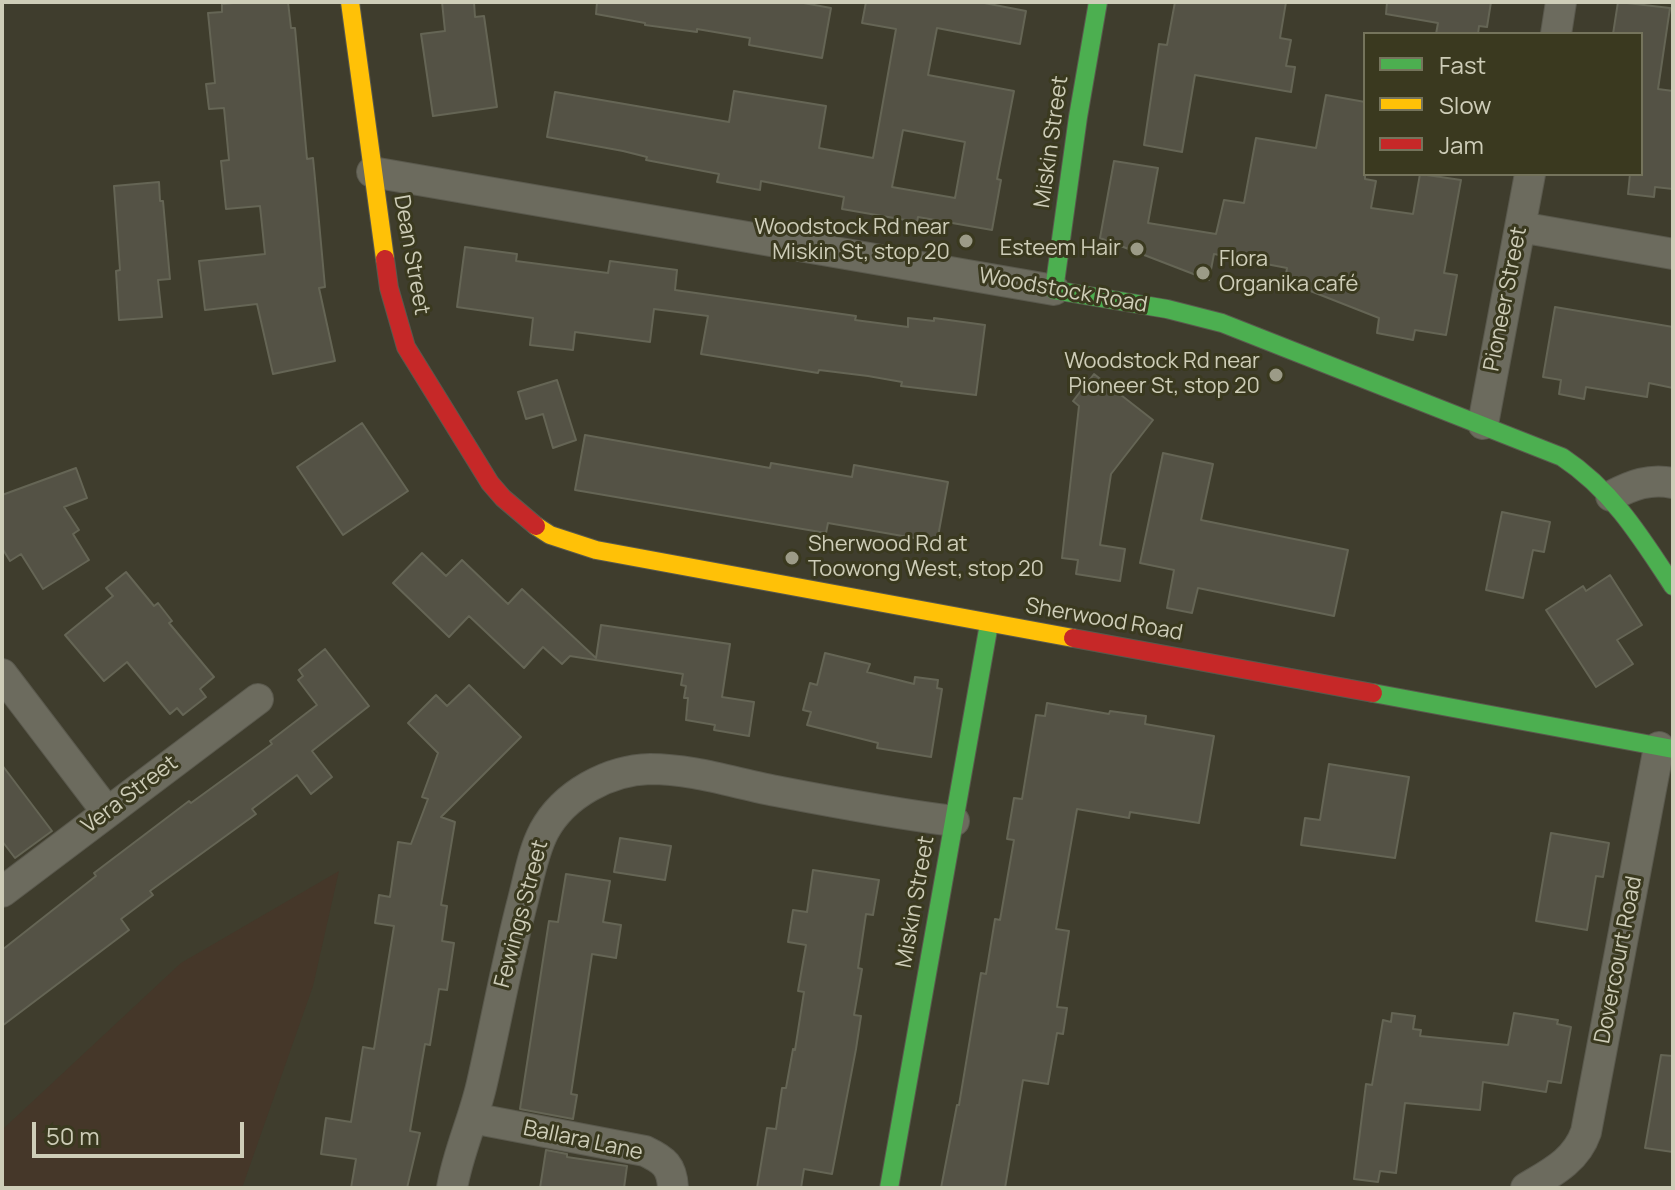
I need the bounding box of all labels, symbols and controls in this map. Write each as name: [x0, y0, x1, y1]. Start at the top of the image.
legend: [1363, 32, 1643, 176]
text: Fast: [1439, 48, 1486, 81]
street label: Miskin Street: [1030, 74, 1074, 210]
text: Slow: [1439, 88, 1492, 121]
text: Jam: [1439, 128, 1484, 161]
street label: Dean Street: [387, 193, 435, 317]
place label: Woodstock Rd near Miskin St, stop 20: [754, 215, 950, 266]
street label: Pioneer Street: [1479, 224, 1533, 374]
marker: Woodstock Rd near Miskin St, stop 20: [957, 232, 975, 250]
place label: Esteem Hair: [1000, 236, 1121, 262]
marker: Esteem Hair: [1128, 240, 1146, 258]
place label: Flora Organika café: [1219, 247, 1358, 298]
street label: Woodstock Road: [977, 263, 1149, 319]
marker: Flora Organika café: [1194, 264, 1212, 282]
place label: Woodstock Rd near Pioneer St, stop 20: [1064, 349, 1260, 400]
marker: Woodstock Rd near Pioneer St, stop 20: [1267, 366, 1285, 384]
place label: Sherwood Rd at Toowong West, stop 20: [808, 532, 1044, 584]
marker: Sherwood Rd at Toowong West, stop 20: [783, 549, 801, 567]
street label: Sherwood Road: [1023, 593, 1185, 647]
street label: Vera Street: [77, 750, 183, 840]
street label: Miskin Street: [891, 834, 941, 970]
street label: Fewings Street: [490, 837, 554, 991]
street label: Dovercourt Road: [1590, 874, 1648, 1046]
scale bar: [36, 1106, 248, 1156]
street label: Ballara Lane: [521, 1115, 645, 1167]
text: 50 m: [46, 1119, 100, 1152]

